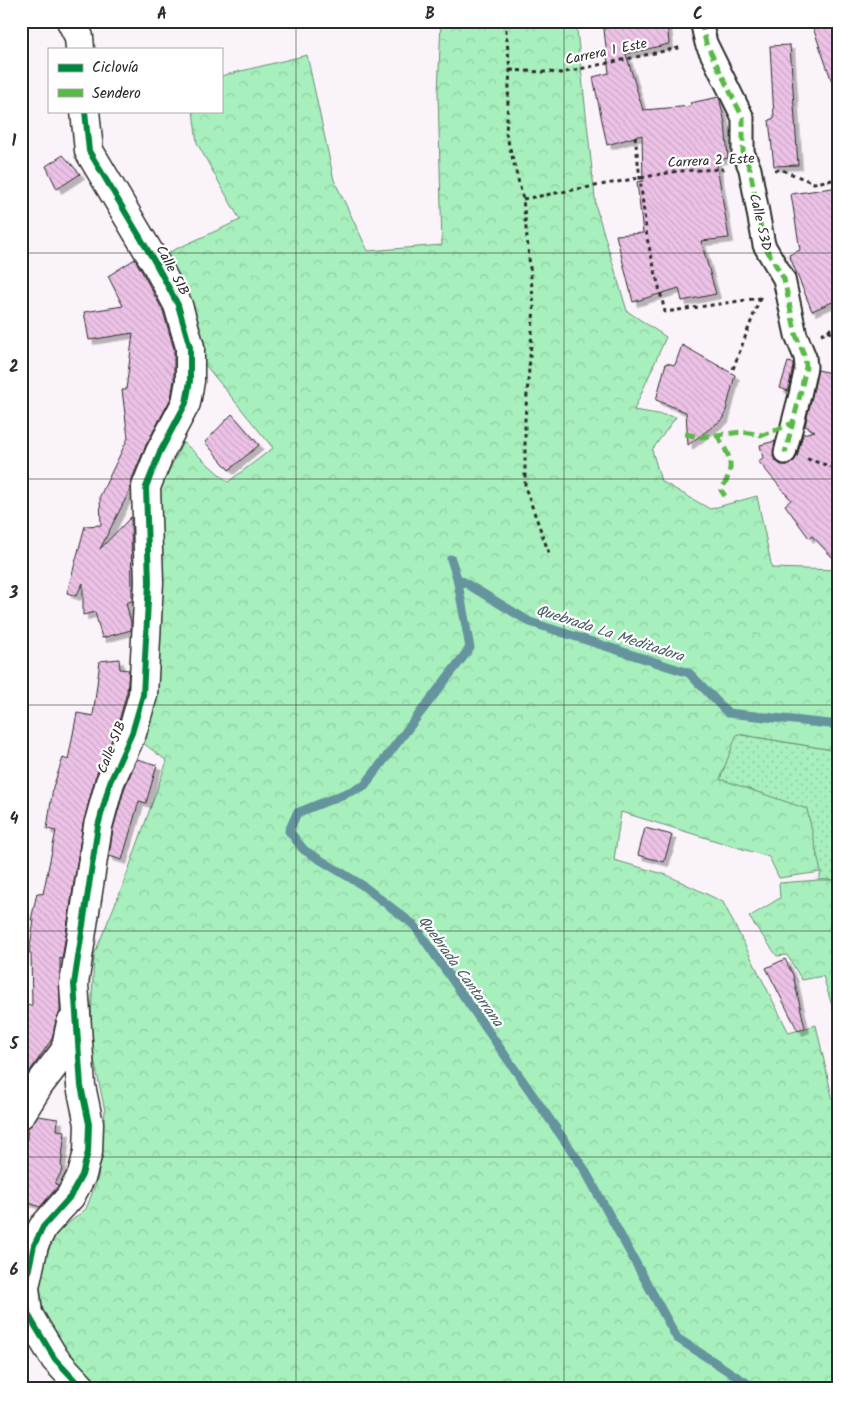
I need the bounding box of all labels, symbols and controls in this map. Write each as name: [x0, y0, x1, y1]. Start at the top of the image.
text: A: [157, 2, 167, 27]
text: B: [425, 2, 435, 27]
text: C: [693, 2, 703, 27]
street label: Carrera 1 Este: [563, 32, 650, 71]
legend: [48, 48, 222, 112]
text: Ciclovía: [92, 56, 139, 80]
text: Sendero: [92, 82, 141, 106]
text: 1: [12, 129, 17, 154]
street label: Carrera 2 Este: [667, 148, 756, 174]
street label: Calle 53D: [743, 191, 777, 253]
street label: Calle 51B: [150, 241, 195, 300]
text: 2: [9, 355, 19, 380]
text: 3: [9, 581, 19, 606]
water label: Quebrada La Meditadora: [533, 599, 688, 669]
street label: Calle 51B: [92, 718, 132, 777]
text: 4: [10, 807, 19, 832]
water label: Quebrada Cantarrana: [411, 911, 510, 1033]
text: 5: [9, 1032, 20, 1057]
text: 6: [10, 1258, 19, 1283]

